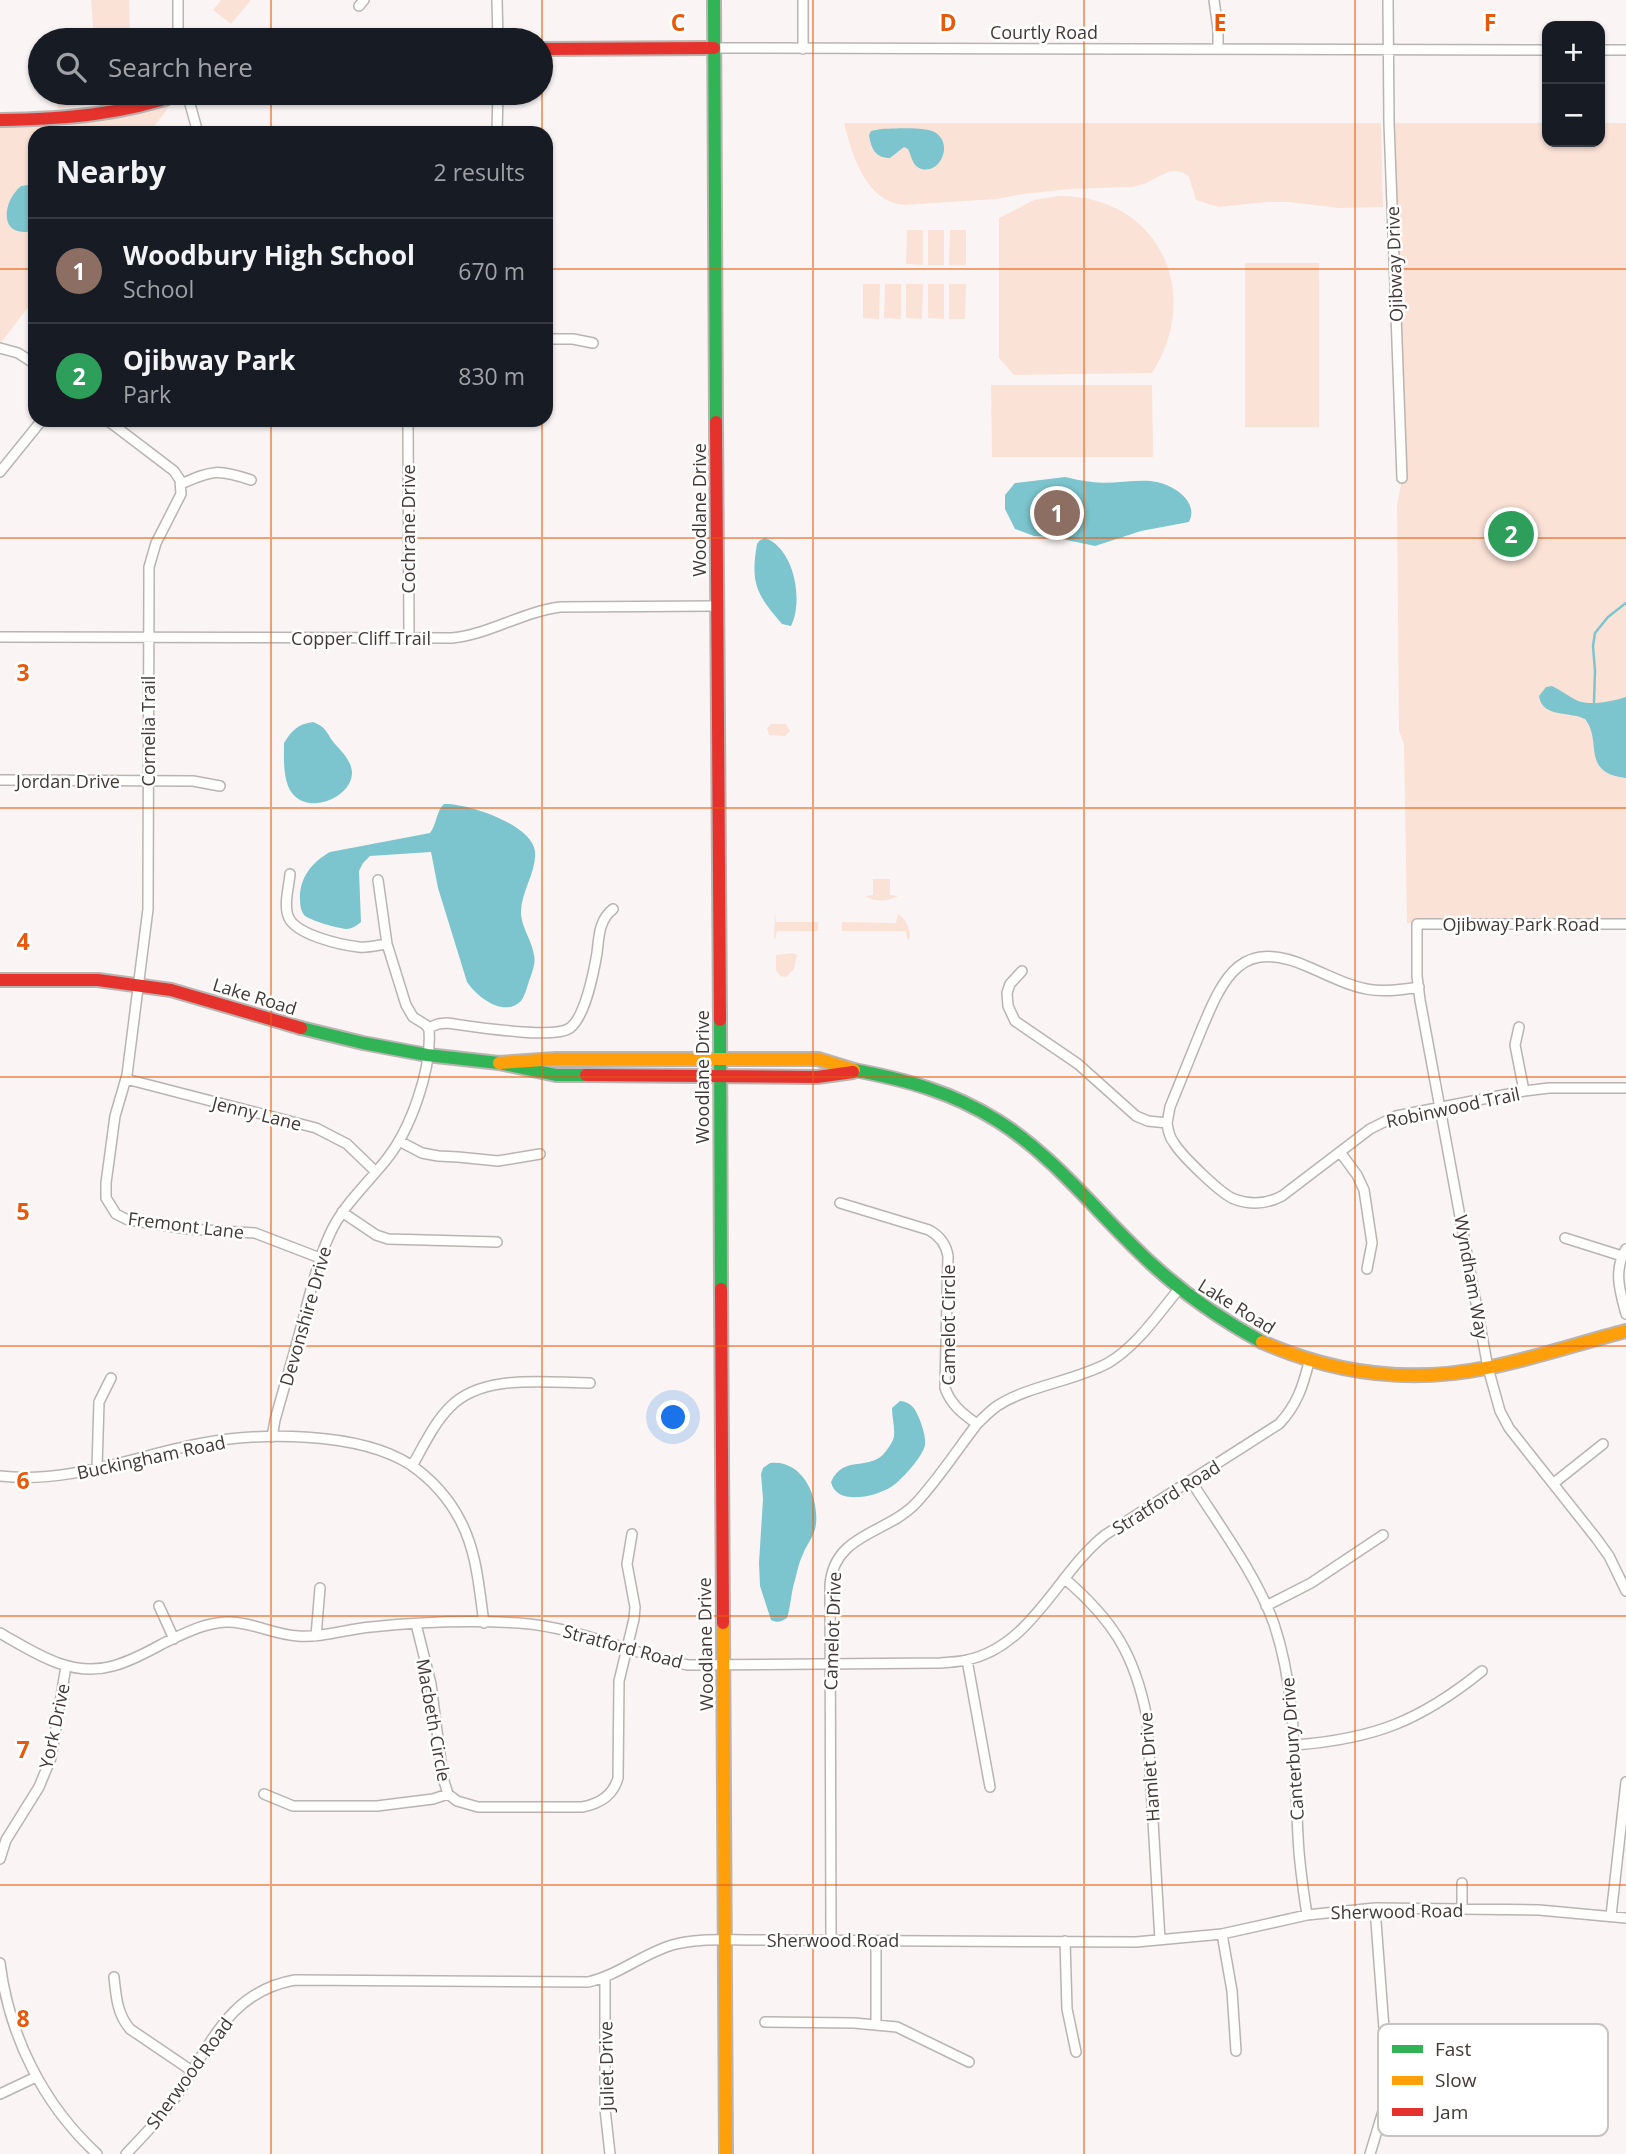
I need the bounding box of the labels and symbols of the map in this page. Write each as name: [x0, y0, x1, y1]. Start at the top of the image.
text: C: [671, 6, 685, 38]
text: D: [939, 6, 957, 38]
text: E: [1214, 6, 1226, 38]
text: F: [1484, 6, 1496, 38]
street label: Courtly Road: [990, 20, 1098, 44]
street label: Ojibway Drive: [1380, 206, 1408, 322]
street label: Woodlane Drive: [687, 443, 711, 577]
street label: Cochrane Drive: [396, 464, 420, 594]
pin: 1: [1034, 487, 1080, 539]
pin: 2: [1488, 508, 1534, 560]
street label: Copper Cliff Trail: [291, 626, 431, 650]
text: 3: [16, 656, 30, 688]
street label: Cornelia Trail: [136, 676, 160, 786]
street label: Jordan Drive: [14, 769, 120, 793]
street label: Ojibway Park Road: [1442, 912, 1600, 936]
text: 4: [16, 925, 30, 957]
street label: Lake Road: [210, 972, 300, 1020]
street label: Woodlane Drive: [690, 1010, 714, 1144]
street label: Robinwood Trail: [1384, 1081, 1522, 1133]
street label: Jenny Lane: [208, 1090, 304, 1136]
text: 5: [16, 1195, 30, 1227]
street label: Fremont Lane: [127, 1206, 245, 1244]
street label: Wyndham Way: [1449, 1213, 1495, 1342]
street label: Devonshire Drive: [274, 1243, 336, 1389]
street label: Camelot Circle: [936, 1264, 960, 1386]
street label: Lake Road: [1194, 1273, 1280, 1339]
your location: [656, 1400, 690, 1434]
street label: Buckingham Road: [74, 1430, 228, 1484]
street label: Stratford Road: [1108, 1454, 1224, 1540]
text: 6: [16, 1464, 30, 1496]
street label: Camelot Drive: [818, 1571, 846, 1691]
street label: Woodlane Drive: [692, 1577, 718, 1711]
street label: Stratford Road: [561, 1618, 685, 1674]
street label: Macbeth Circle: [411, 1657, 457, 1783]
street label: Canterbury Drive: [1275, 1677, 1309, 1821]
street label: York Drive: [33, 1681, 75, 1771]
street label: Hamlet Drive: [1133, 1711, 1165, 1823]
text: 7: [16, 1733, 30, 1765]
street label: Sherwood Road: [1330, 1898, 1464, 1924]
street label: Sherwood Road: [767, 1928, 899, 1952]
text: 8: [16, 2002, 30, 2034]
street label: Sherwood Road: [140, 2012, 238, 2134]
street label: Juliet Drive: [593, 2021, 619, 2113]
legend: [1378, 2024, 1608, 2136]
text: Fast: [1435, 2036, 1471, 2062]
text: Slow: [1435, 2067, 1477, 2093]
text: Jam: [1433, 2099, 1468, 2125]

